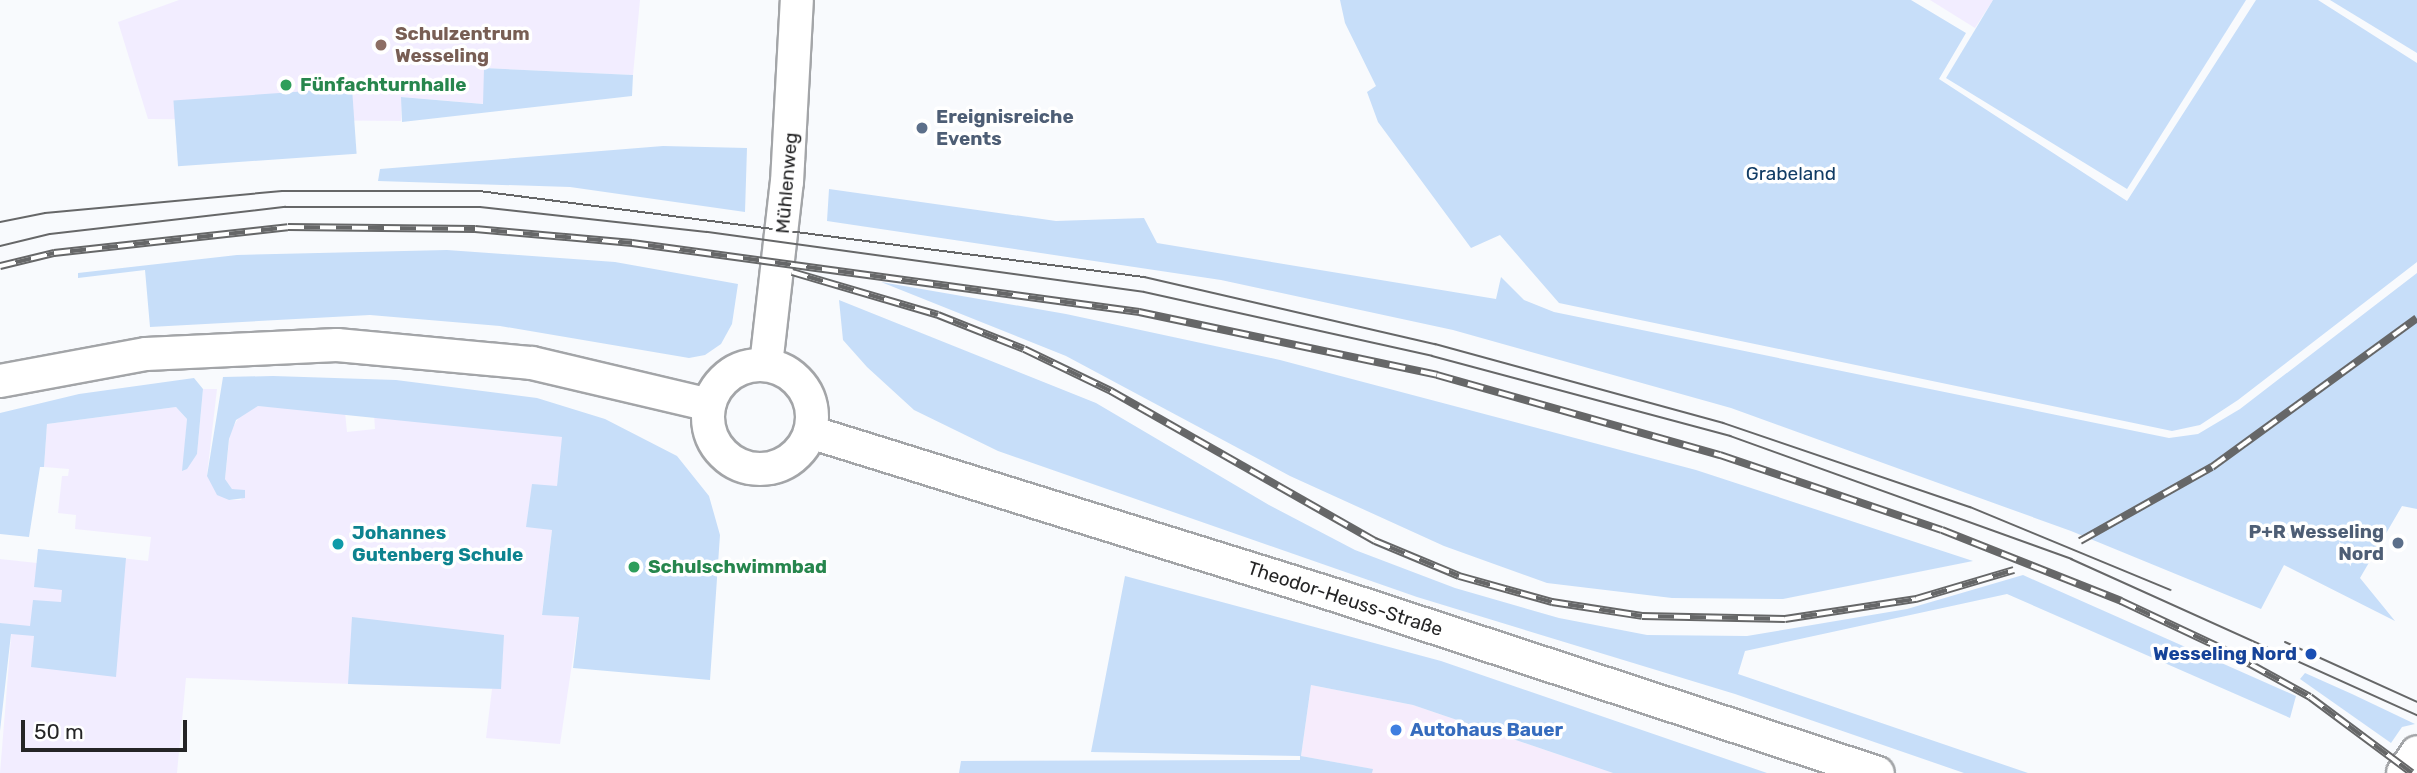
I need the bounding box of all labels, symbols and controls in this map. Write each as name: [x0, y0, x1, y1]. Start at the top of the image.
place label: Schulzentrum Wesseling: [395, 23, 530, 67]
marker: Schulzentrum Wesseling: [373, 37, 389, 53]
place label: Fünfachturnhalle: [300, 74, 466, 96]
marker: Fünfachturnhalle: [278, 77, 294, 93]
place label: Ereignisreiche Events: [936, 106, 1074, 150]
marker: Ereignisreiche Events: [914, 120, 930, 136]
street label: Mühlenweg: [771, 131, 803, 235]
park label: Grabeland: [1746, 163, 1836, 185]
place label: P+R Wesseling Nord: [2248, 521, 2384, 565]
place label: Johannes Gutenberg Schule: [352, 522, 523, 566]
marker: P+R Wesseling Nord: [2390, 535, 2406, 551]
marker: Johannes Gutenberg Schule: [330, 536, 346, 552]
place label: Schulschwimmbad: [648, 556, 827, 578]
street label: Theodor-Heuss-Straße: [1245, 557, 1445, 641]
marker: Schulschwimmbad: [626, 559, 642, 575]
place label: Wesseling Nord: [2153, 643, 2297, 665]
marker: Wesseling Nord: [2303, 646, 2319, 662]
scale bar: [24, 706, 191, 750]
text: 50 m: [34, 719, 84, 744]
place label: Autohaus Bauer: [1410, 719, 1563, 741]
marker: Autohaus Bauer: [1388, 722, 1404, 738]

